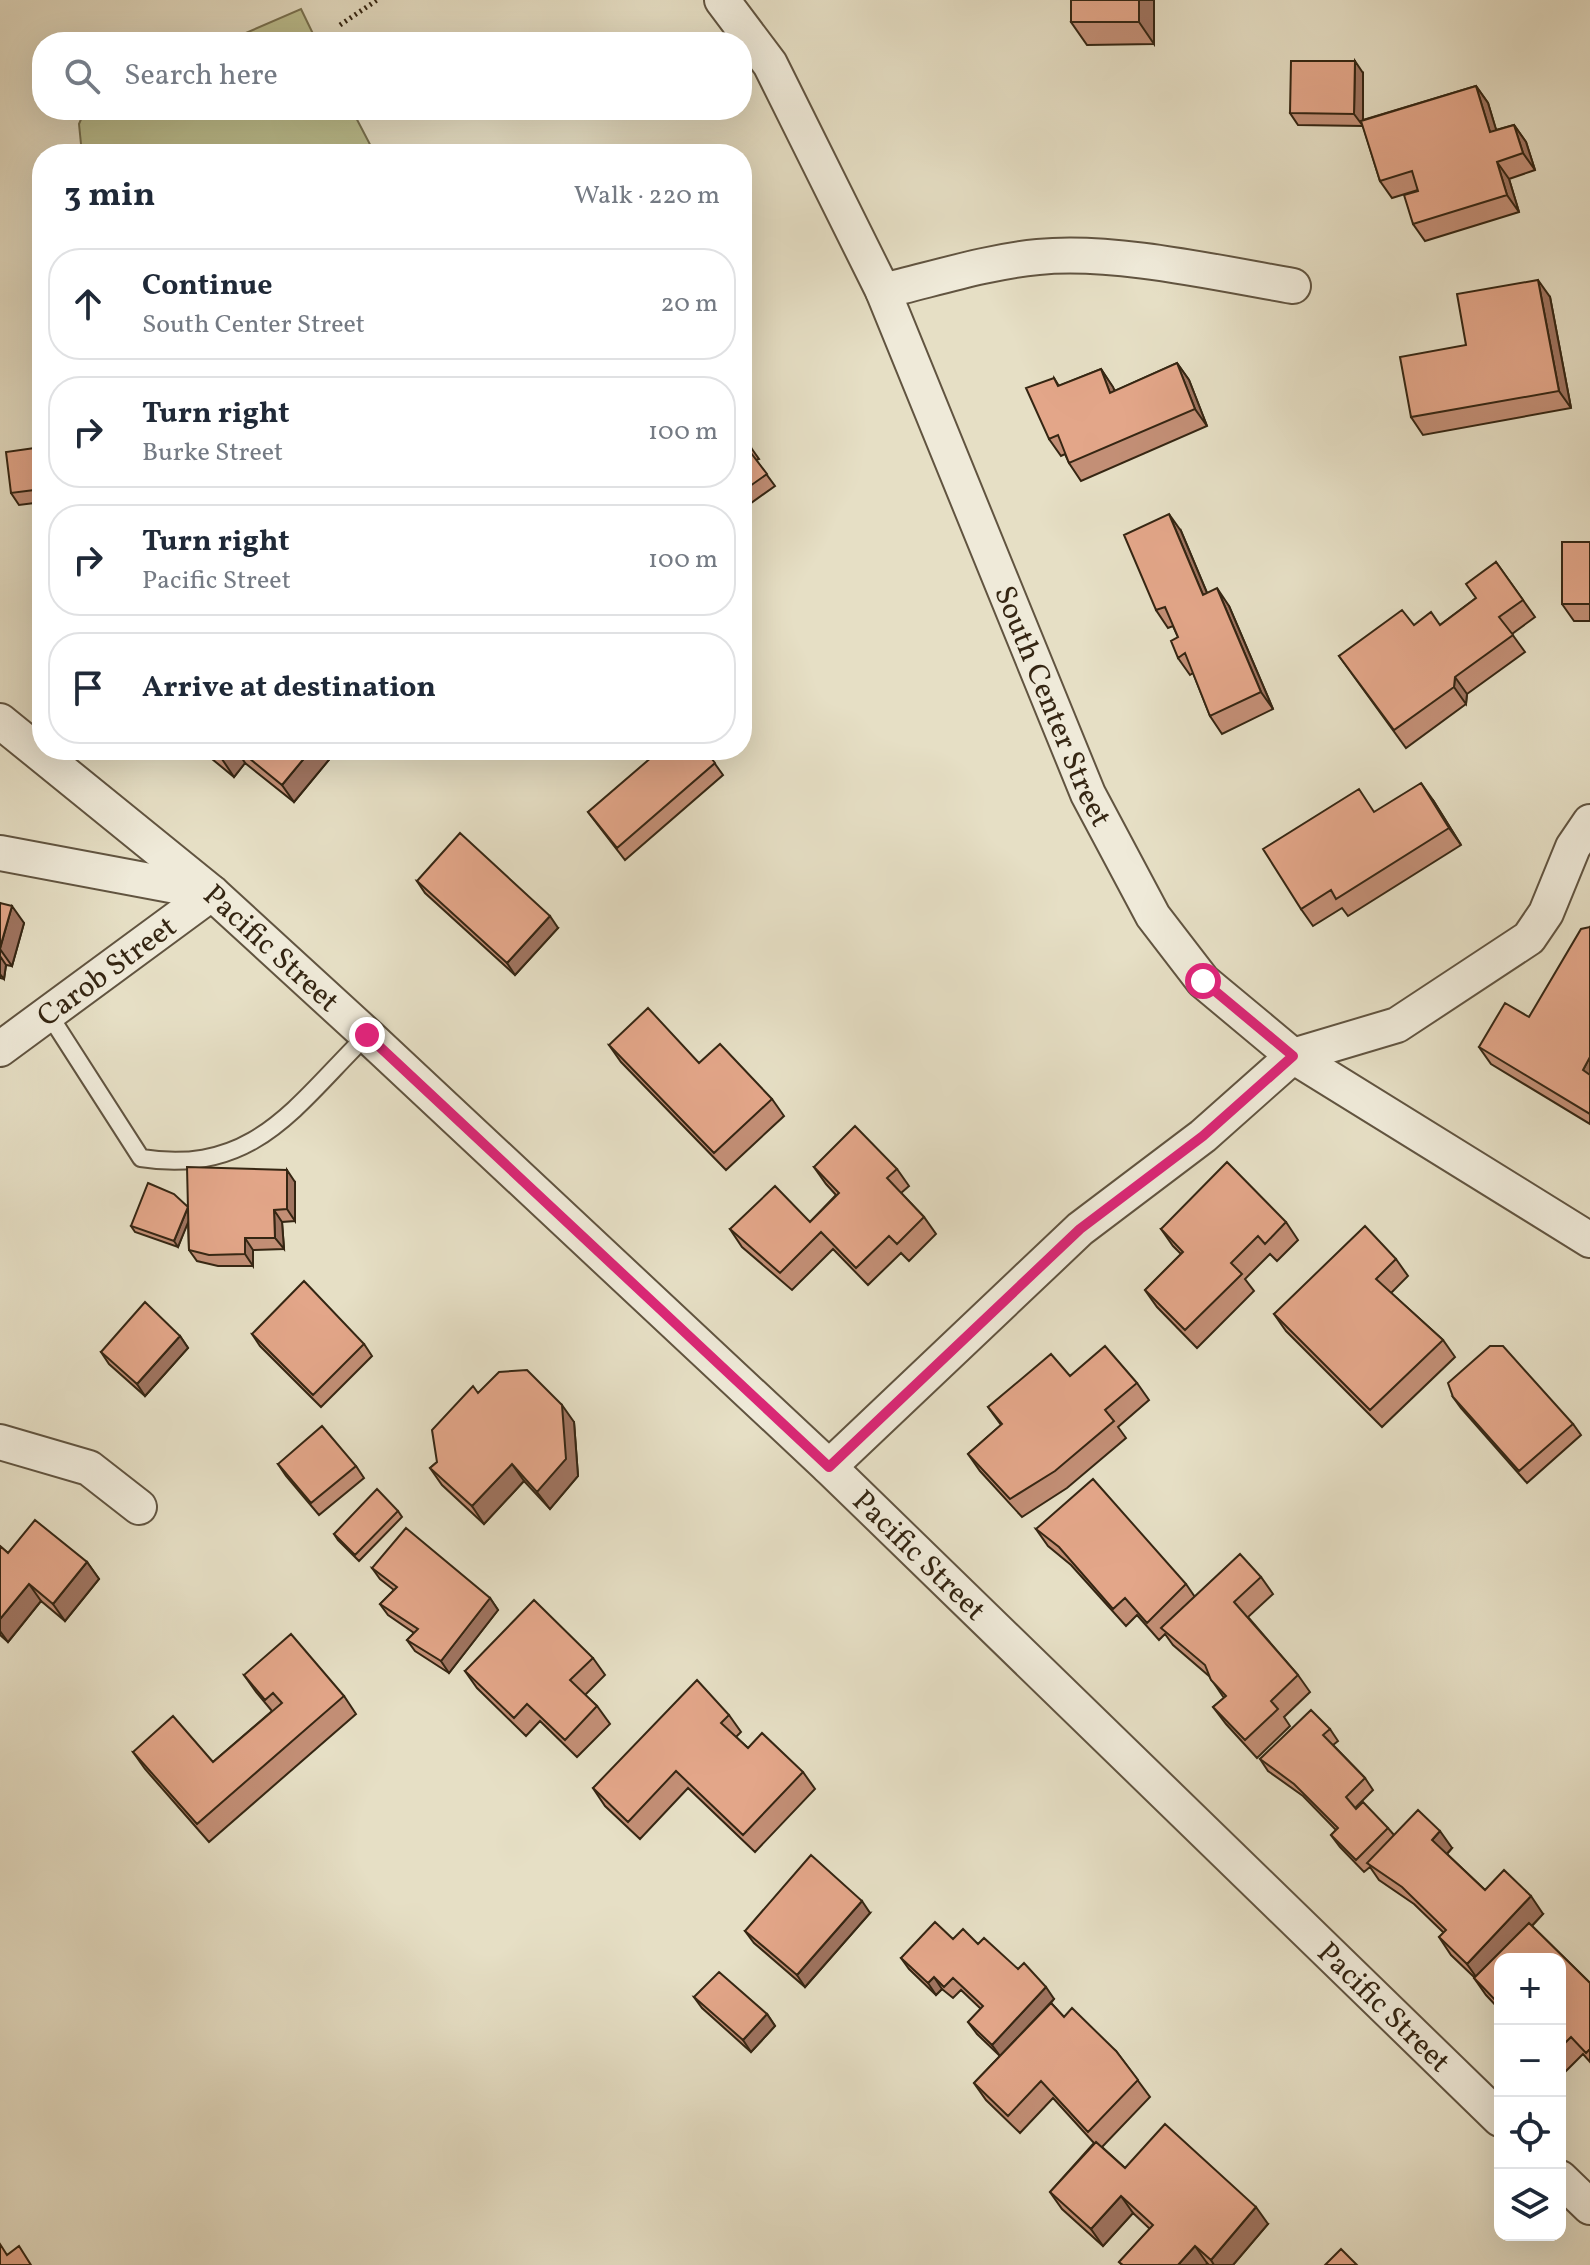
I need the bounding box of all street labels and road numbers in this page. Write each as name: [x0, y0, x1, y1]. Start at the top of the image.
street label: South Center Street: [982, 580, 1121, 835]
street label: Pacific Street: [193, 876, 348, 1023]
street label: Carob Street: [29, 907, 186, 1038]
street label: Pacific Street: [842, 1482, 994, 1631]
street label: Pacific Street: [1307, 1933, 1459, 2083]

